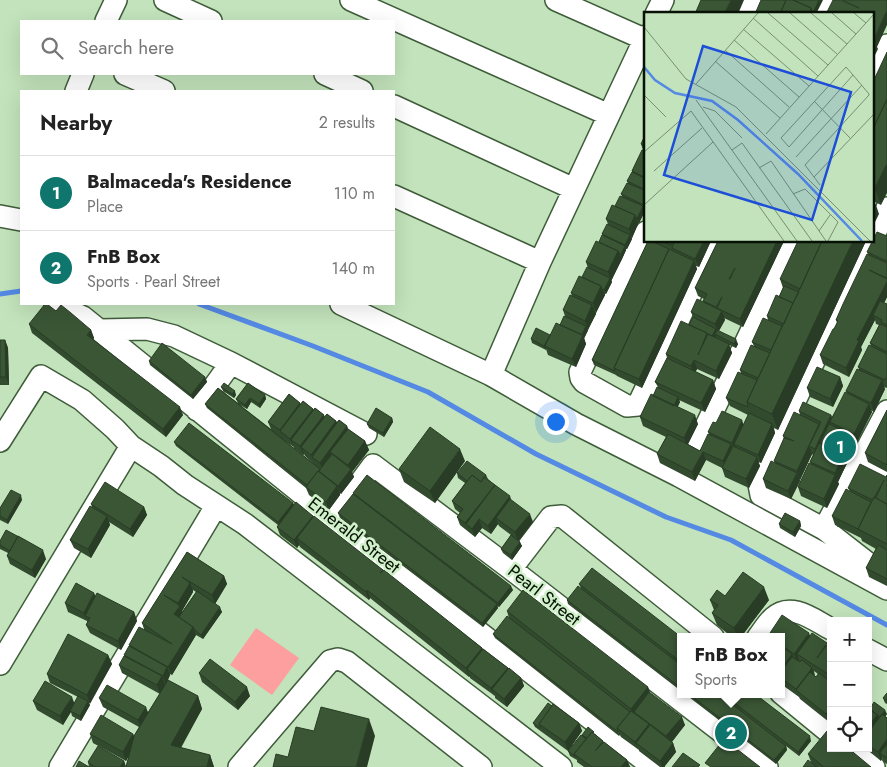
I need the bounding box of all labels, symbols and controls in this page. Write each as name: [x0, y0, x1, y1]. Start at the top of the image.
inset map: [644, 12, 874, 242]
search box: [20, 20, 395, 75]
icon: search: [38, 34, 66, 62]
text: Search here: [78, 34, 174, 61]
text: Nearby: [40, 108, 112, 138]
text: 2 results: [319, 111, 375, 134]
text: Balmaceda's Residence: [87, 168, 292, 195]
text: 1: [52, 182, 60, 205]
text: 110 m: [334, 182, 375, 205]
text: Place: [87, 195, 123, 218]
text: FnB Box: [87, 243, 160, 270]
text: 2: [51, 257, 61, 280]
text: 140 m: [332, 257, 375, 280]
text: Sports · Pearl Street: [87, 270, 220, 293]
your location: [543, 409, 569, 435]
pin: 1: [824, 428, 856, 466]
street label: Emerald Street: [302, 491, 406, 580]
street label: Pearl Street: [502, 558, 586, 632]
map controls: [827, 617, 872, 752]
button: +: [827, 617, 872, 662]
popup: [677, 633, 785, 698]
text: FnB Box: [694, 641, 768, 668]
button: −: [827, 662, 872, 707]
text: Sports: [694, 668, 737, 691]
button: locate: [827, 707, 872, 752]
pin: 2: [715, 714, 747, 752]

